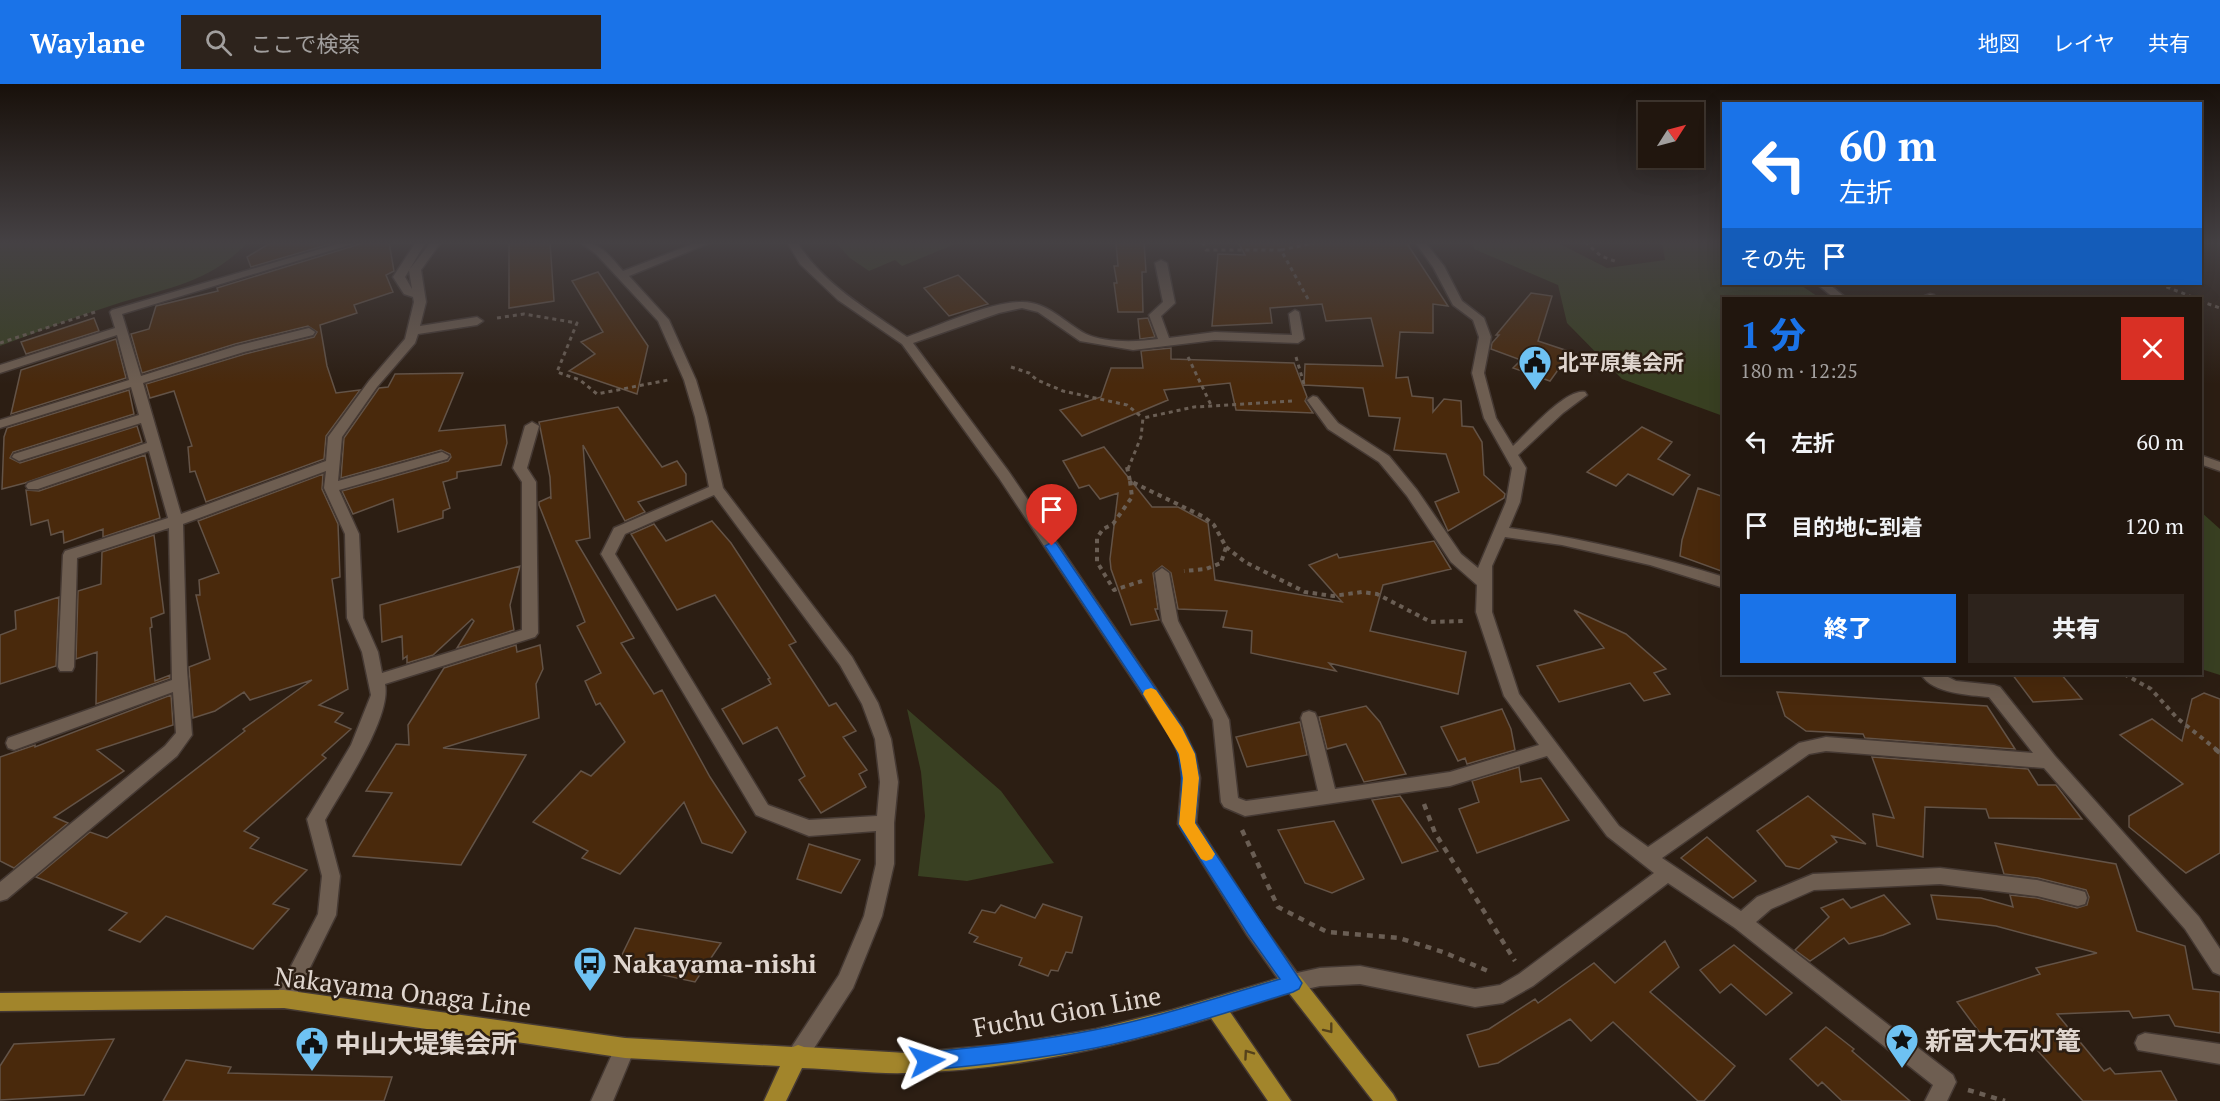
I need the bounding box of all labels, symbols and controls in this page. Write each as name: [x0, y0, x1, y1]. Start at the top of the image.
search box: [181, 15, 601, 69]
text: Waylane: [30, 24, 145, 61]
icon: search: [202, 26, 235, 59]
text: ここで検索: [250, 29, 360, 58]
text: 地図: [1978, 29, 2020, 57]
text: レイヤ: [2053, 29, 2115, 57]
text: 共有: [2148, 29, 2190, 57]
north arrow: [1638, 102, 1704, 168]
map controls: [1638, 102, 1704, 168]
text: 60 m: [1839, 117, 1937, 173]
icon: left: [1740, 126, 1818, 204]
text: 左折: [1839, 174, 1893, 210]
icon: arrive: [1818, 240, 1851, 273]
text: その先: [1740, 244, 1806, 273]
text: 1 分: [1740, 311, 1806, 358]
button: close: [2121, 317, 2184, 380]
public building icon: 北平原集会所: [1517, 344, 1553, 391]
place label: 北平原集会所: [1558, 348, 1684, 376]
text: 180 m · 12:25: [1740, 357, 1858, 384]
icon: left: [1740, 425, 1773, 458]
text: 60 m: [2136, 427, 2184, 456]
text: 左折: [1791, 428, 1835, 457]
pin: [1026, 484, 1077, 546]
icon: arrive: [1035, 493, 1068, 526]
icon: arrive: [1740, 509, 1773, 542]
text: 120 m: [2124, 511, 2184, 540]
text: 目的地に到着: [1791, 512, 1923, 541]
button: 終了: [1740, 594, 1956, 663]
button: 共有: [1968, 594, 2184, 663]
bus stop icon: Nakayama-nishi: [572, 945, 608, 992]
place label: Nakayama-nishi: [613, 946, 817, 980]
street label: Nakayama Onaga Line: [273, 958, 533, 1024]
street label: Fuchu Gion Line: [970, 978, 1164, 1044]
place icon: 新宮大石灯篭: [1884, 1022, 1920, 1069]
one-way arrow: [1322, 1023, 1333, 1034]
place label: 新宮大石灯篭: [1925, 1023, 2081, 1057]
public building icon: 中山大堤集会所: [294, 1025, 330, 1072]
place label: 中山大堤集会所: [335, 1026, 517, 1060]
position arrow: [895, 1029, 959, 1093]
one-way arrow: [1244, 1050, 1255, 1061]

